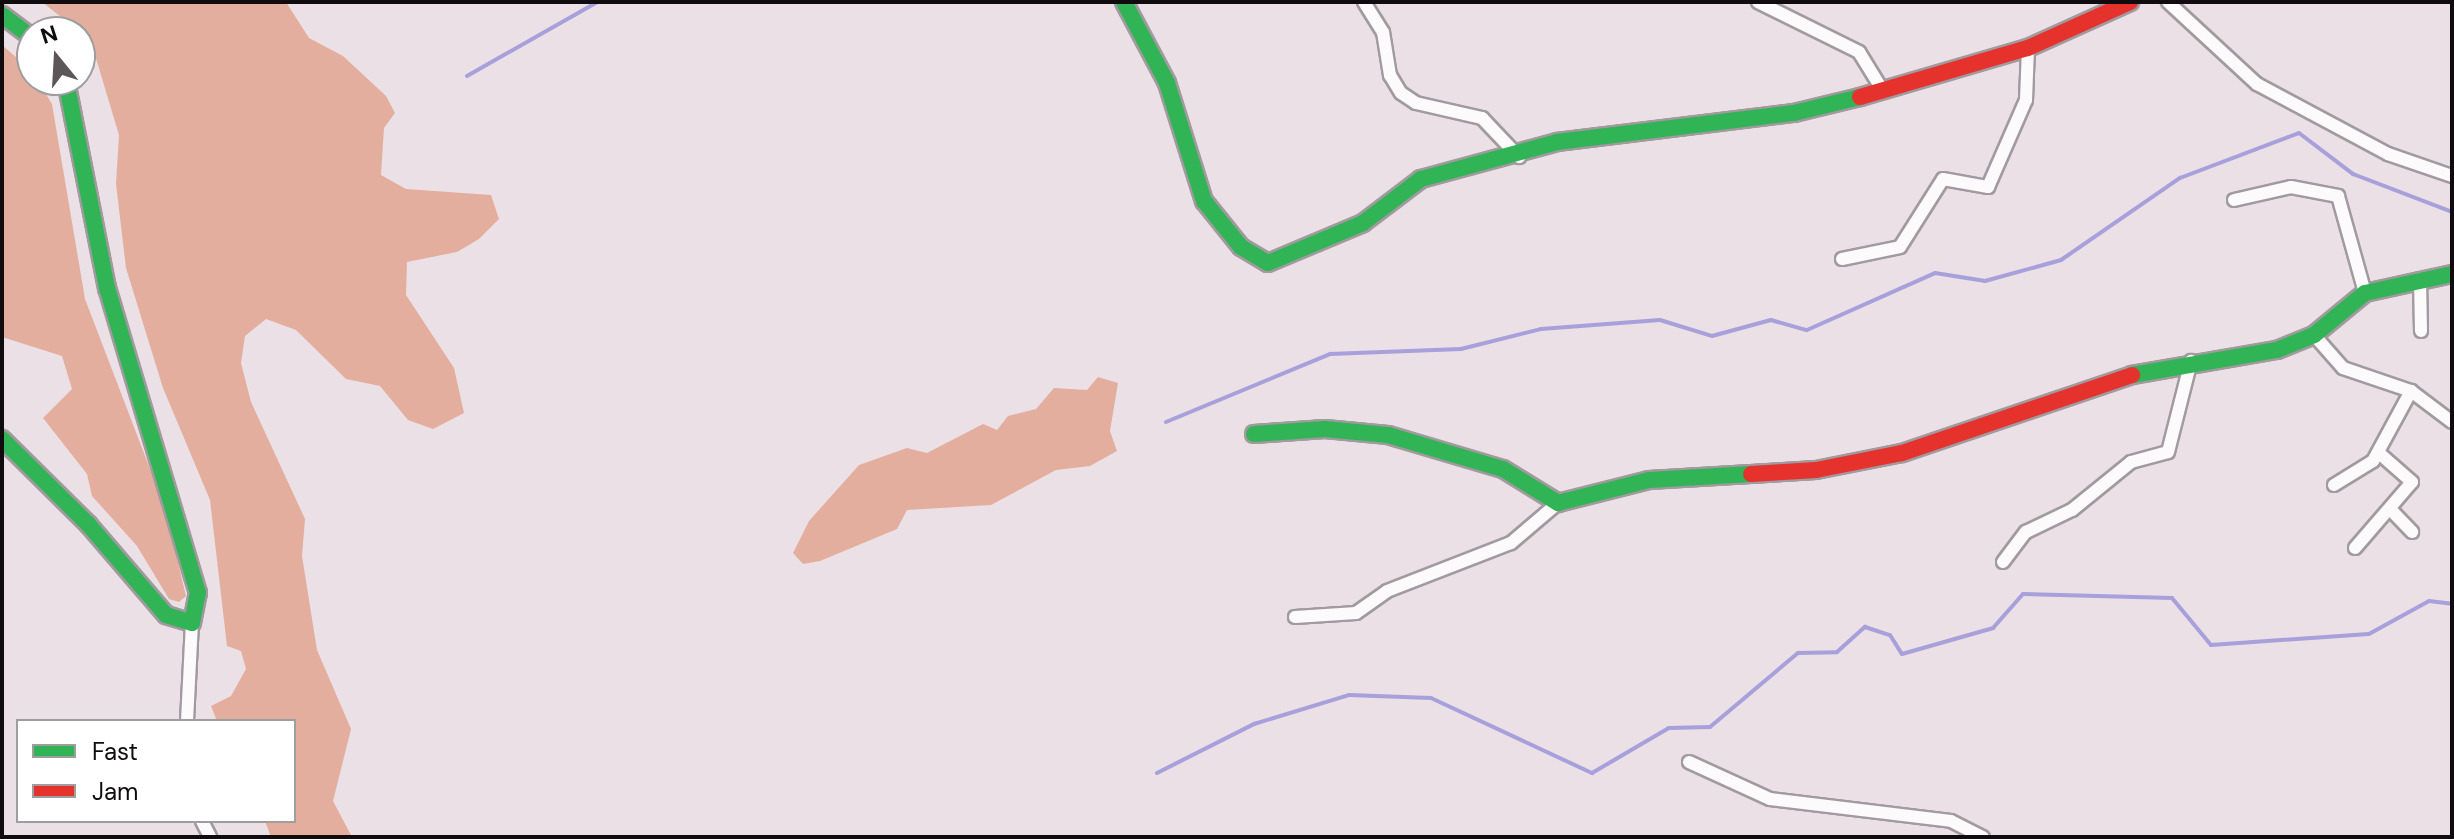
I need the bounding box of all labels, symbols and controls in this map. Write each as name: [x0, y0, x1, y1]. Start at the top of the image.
north arrow: [16, 16, 96, 96]
text: N: [37, 18, 61, 51]
legend: [16, 719, 296, 823]
text: Fast: [92, 736, 138, 767]
text: Jam: [92, 776, 138, 807]

